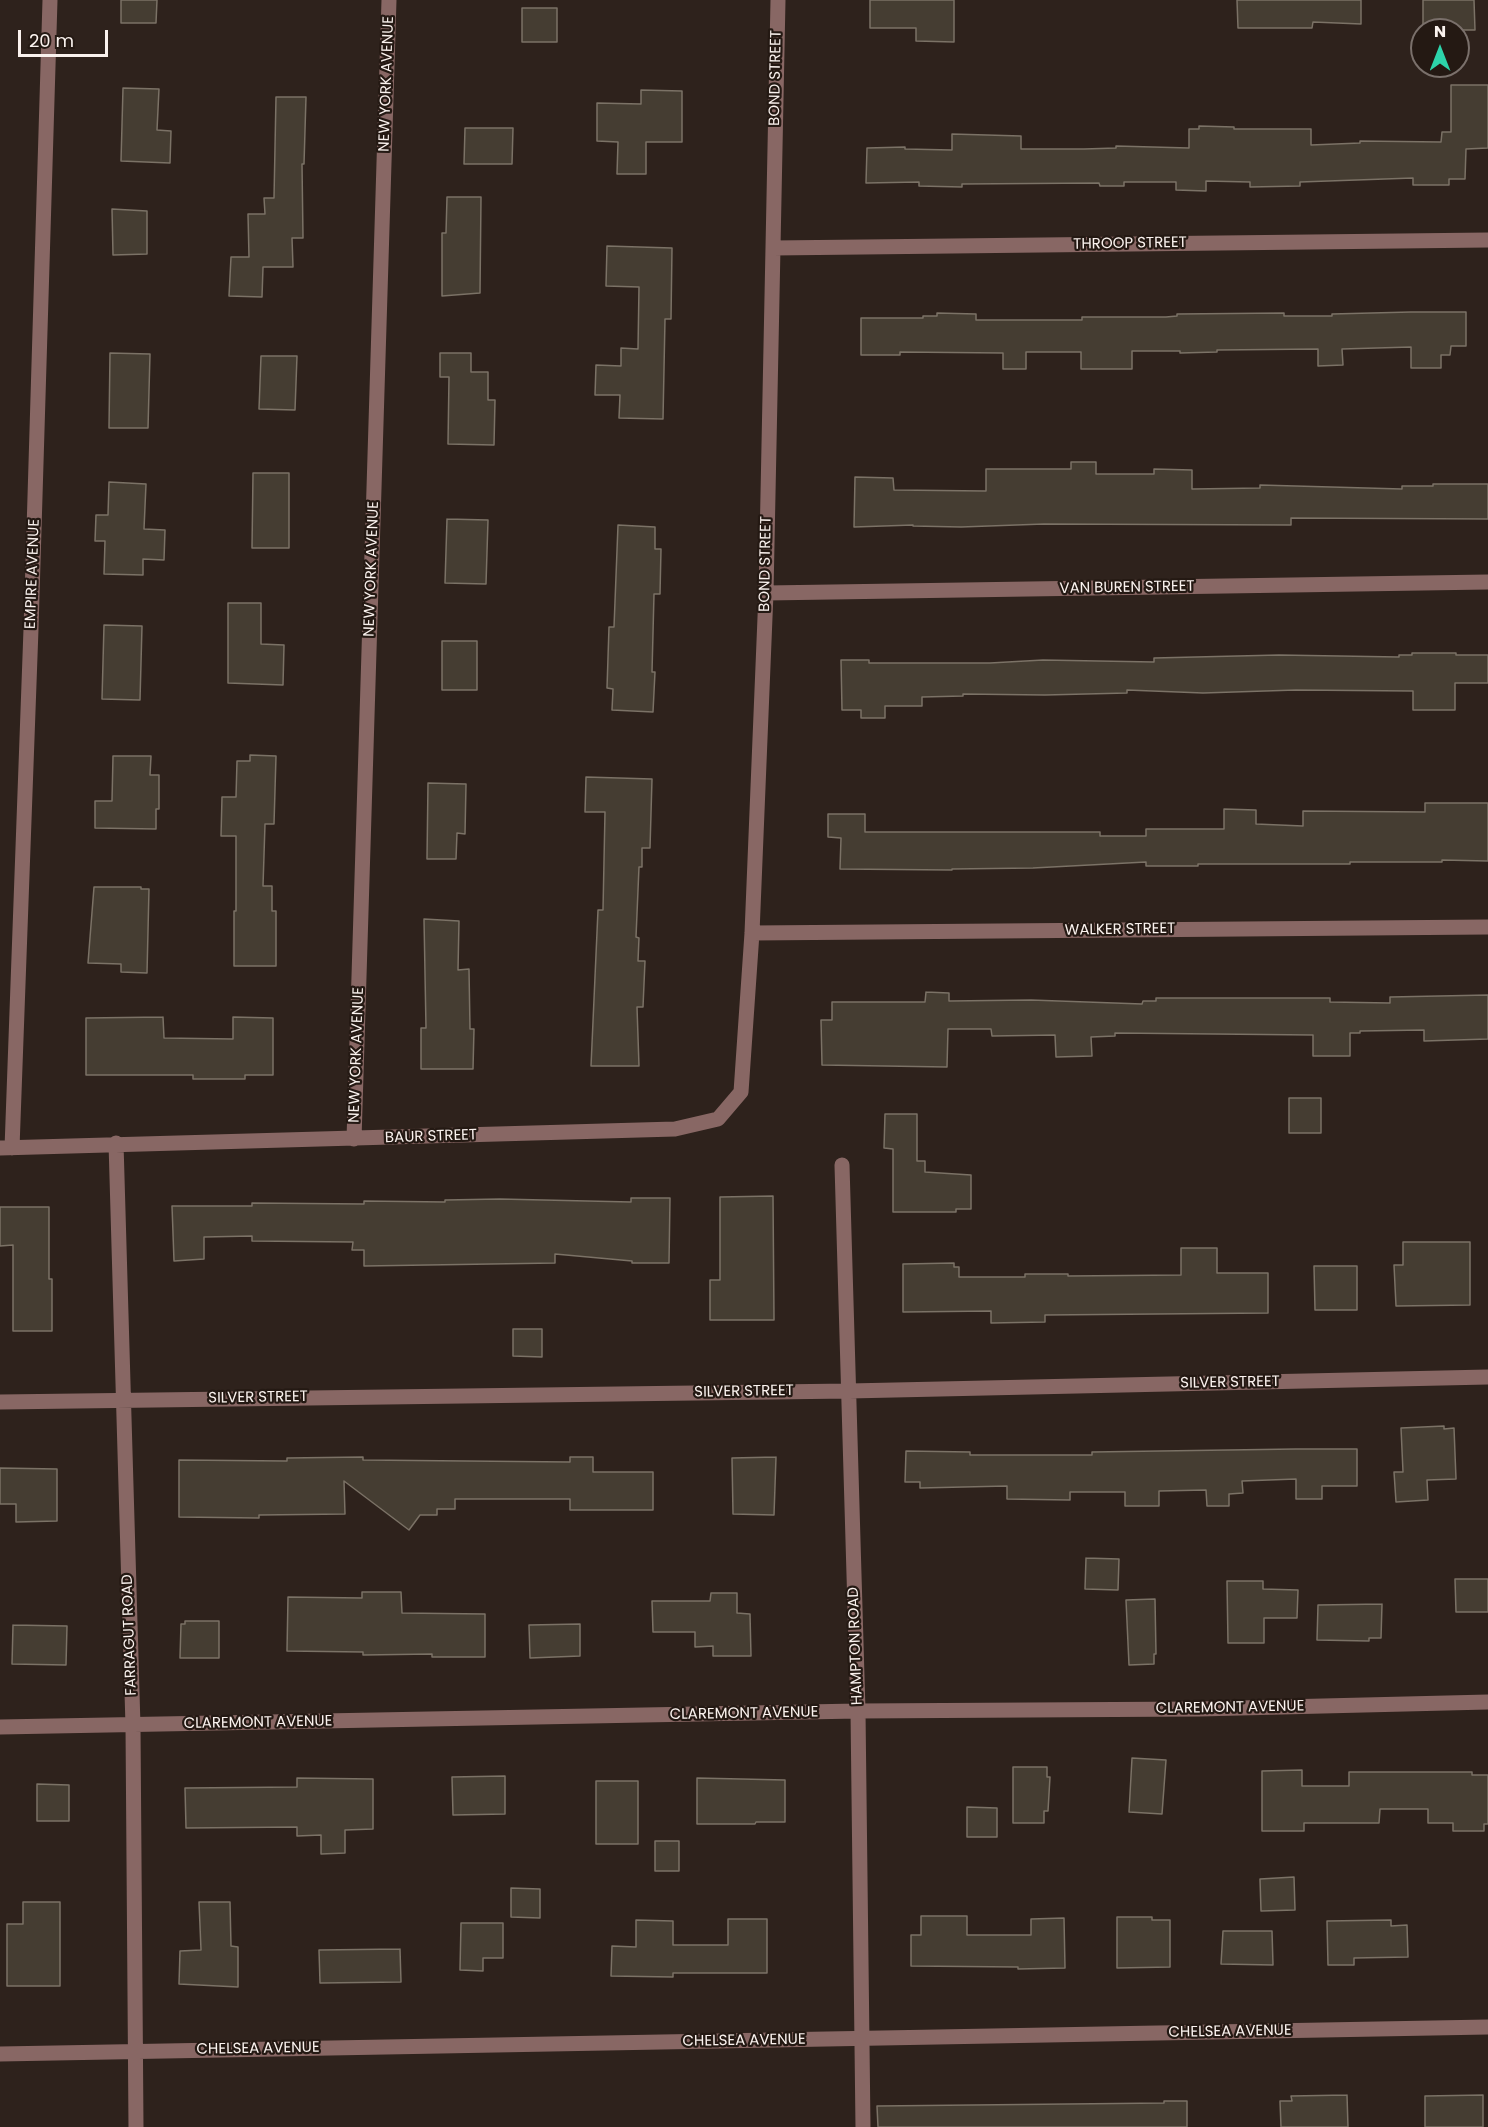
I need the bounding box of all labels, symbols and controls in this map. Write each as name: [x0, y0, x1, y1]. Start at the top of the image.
street label: NEW YORK AVENUE: [376, 16, 398, 152]
scale bar: [21, 18, 111, 56]
north arrow: [1410, 18, 1470, 78]
text: N: [1434, 20, 1446, 43]
text: 20 m: [29, 28, 74, 53]
street label: BOND STREET: [766, 30, 786, 126]
street label: THROOP STREET: [1073, 234, 1187, 254]
street label: NEW YORK AVENUE: [361, 501, 383, 637]
street label: BOND STREET: [756, 516, 776, 612]
street label: EMPIRE AVENUE: [22, 519, 44, 629]
street label: VAN BUREN STREET: [1059, 578, 1195, 598]
street label: WALKER STREET: [1065, 920, 1175, 940]
street label: NEW YORK AVENUE: [346, 987, 368, 1123]
street label: BAUR STREET: [385, 1126, 477, 1148]
street label: SILVER STREET: [1180, 1373, 1280, 1393]
street label: SILVER STREET: [694, 1382, 794, 1402]
street label: SILVER STREET: [208, 1388, 308, 1408]
street label: FARRAGUT ROAD: [119, 1574, 141, 1696]
street label: HAMPTON ROAD: [845, 1587, 867, 1705]
street label: CLAREMONT AVENUE: [1156, 1698, 1304, 1718]
street label: CLAREMONT AVENUE: [670, 1704, 818, 1724]
street label: CLAREMONT AVENUE: [184, 1713, 332, 1733]
street label: CHELSEA AVENUE: [1168, 2022, 1292, 2042]
street label: CHELSEA AVENUE: [682, 2031, 806, 2051]
street label: CHELSEA AVENUE: [196, 2039, 320, 2059]

